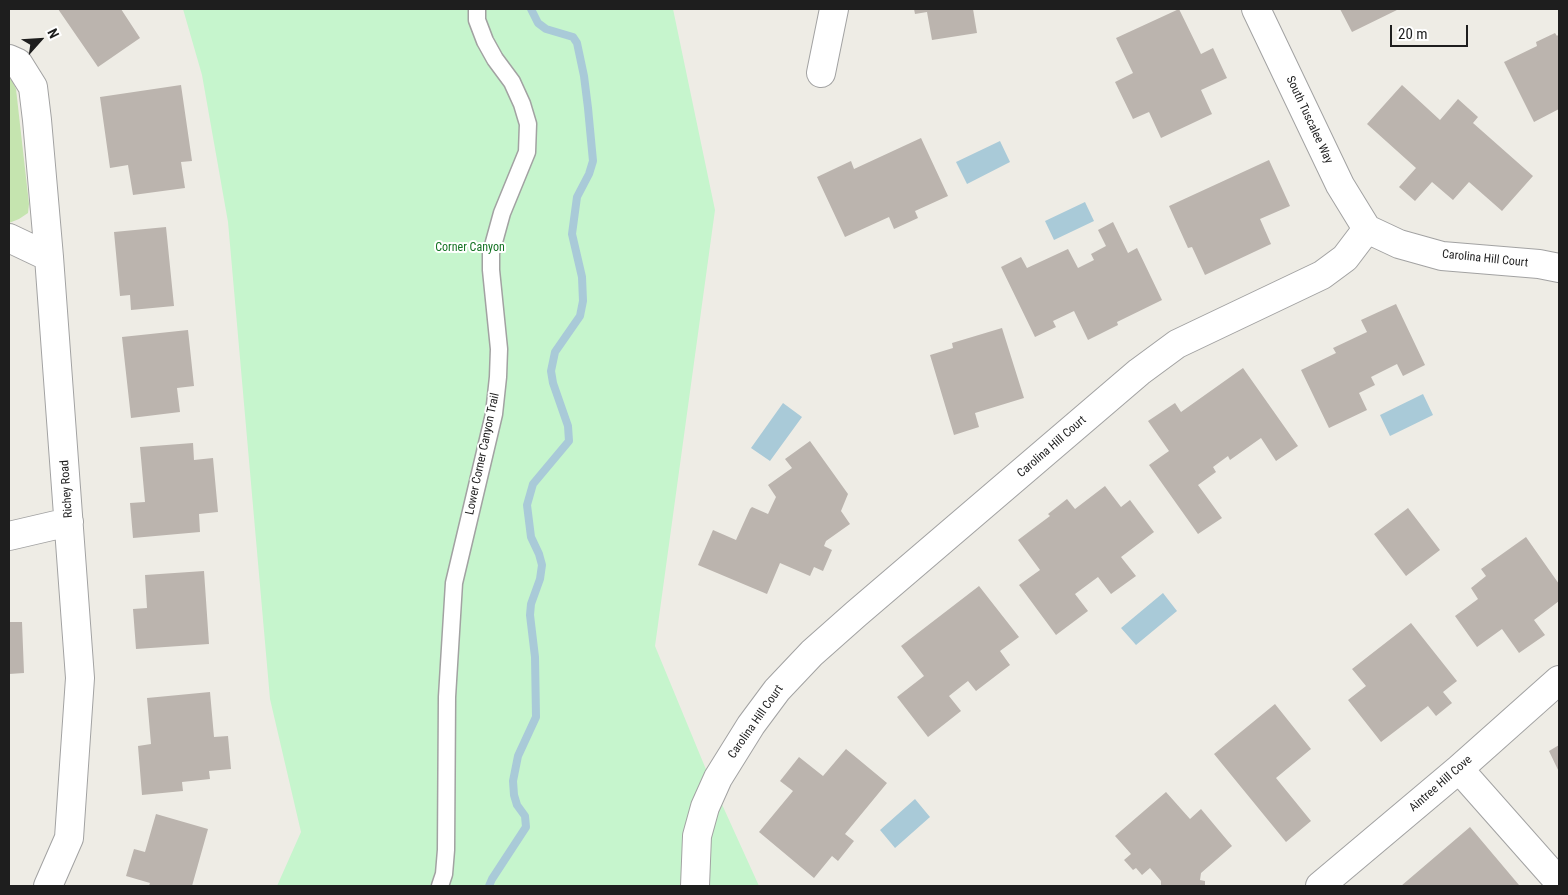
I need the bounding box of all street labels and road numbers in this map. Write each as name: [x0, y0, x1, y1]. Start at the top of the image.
street label: South Tuscalee Way: [1282, 74, 1336, 166]
street label: Carolina Hill Court: [1441, 247, 1529, 271]
street label: Lower Corner Canyon Trail: [463, 392, 503, 516]
street label: Carolina Hill Court: [1015, 413, 1089, 481]
street label: Richey Road: [58, 460, 76, 518]
street label: Carolina Hill Court: [725, 682, 787, 762]
street label: Aintree Hill Cove: [1407, 753, 1475, 815]

